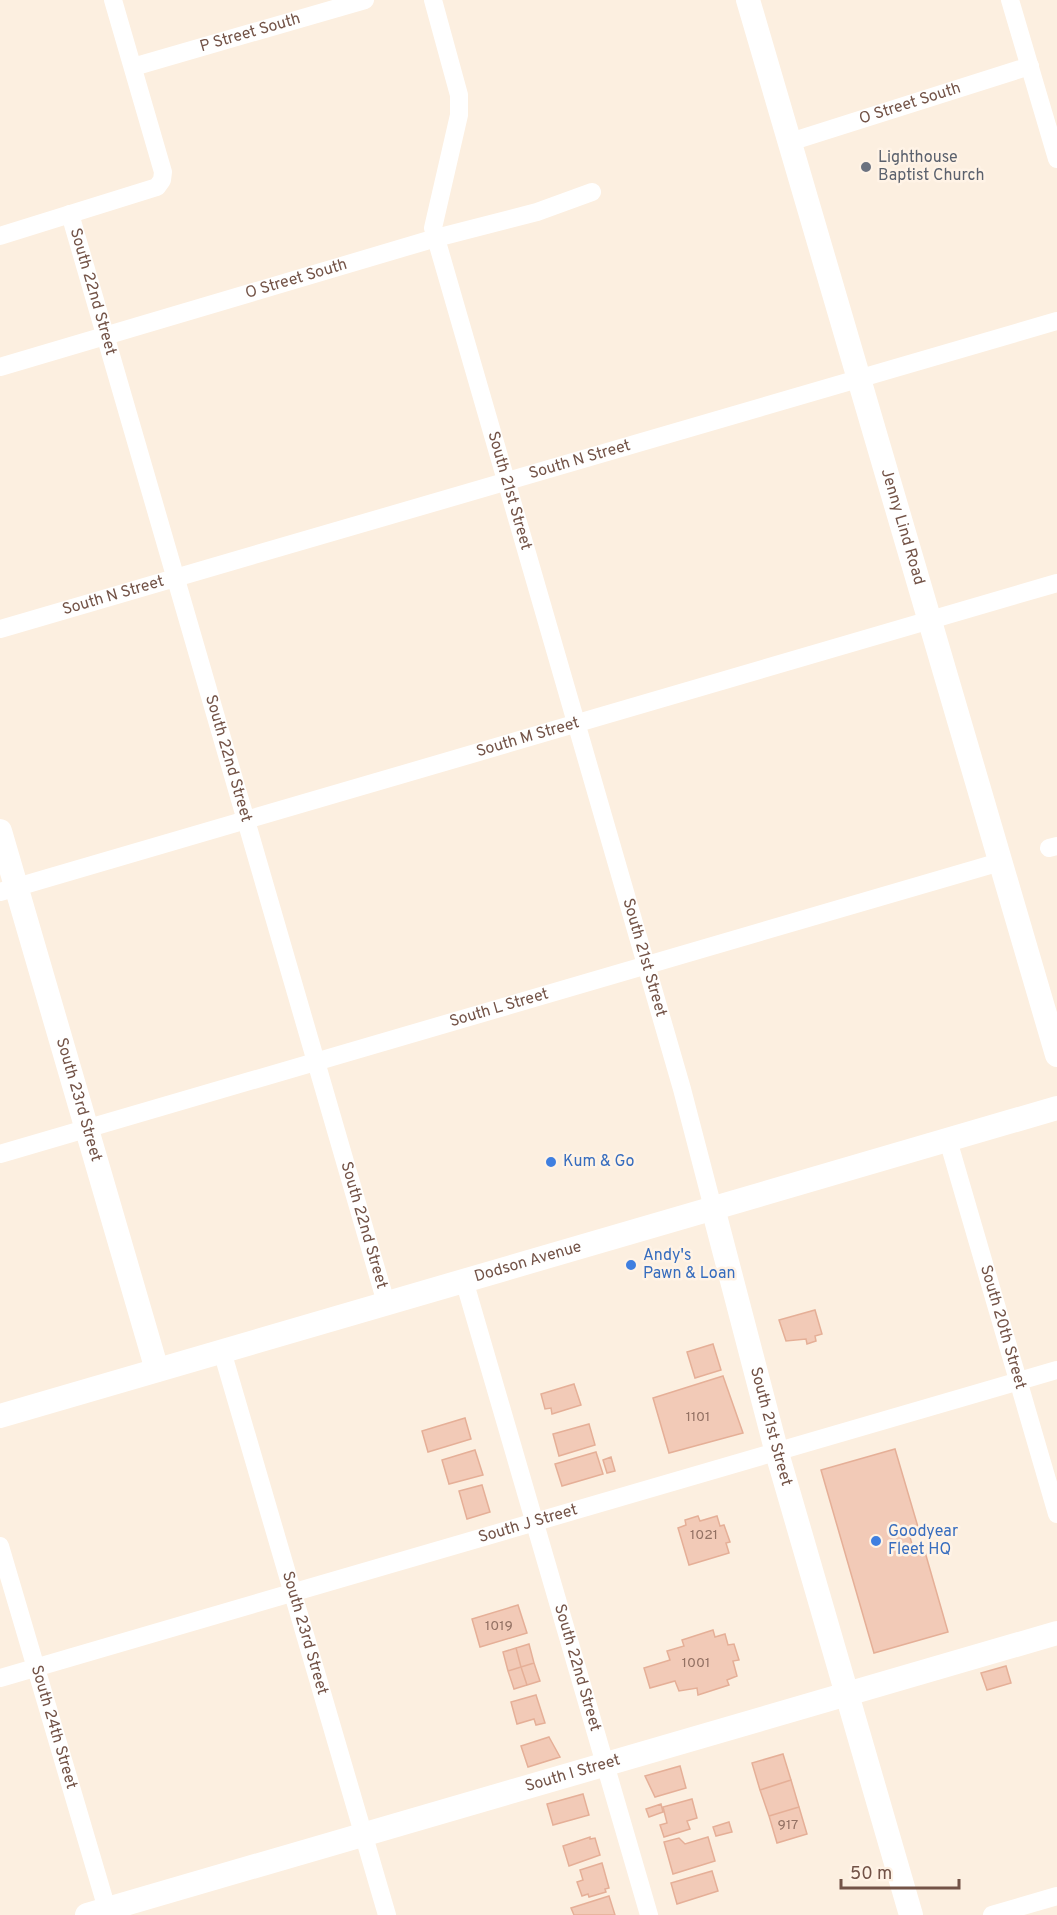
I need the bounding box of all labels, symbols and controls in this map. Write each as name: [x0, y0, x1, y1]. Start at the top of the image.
street label: P Street South: [198, 9, 303, 57]
street label: O Street South: [857, 79, 963, 129]
place label: Lighthouse Baptist Church: [878, 148, 984, 186]
marker: Lighthouse Baptist Church: [859, 160, 873, 174]
street label: South 22nd Street: [65, 226, 120, 358]
street label: O Street South: [243, 255, 350, 304]
street label: South 21st Street: [482, 429, 536, 552]
street label: South N Street: [527, 436, 633, 484]
street label: Jenny Lind Road: [876, 466, 929, 587]
street label: South N Street: [60, 572, 166, 620]
street label: South 22nd Street: [200, 693, 256, 824]
street label: South M Street: [474, 713, 582, 762]
street label: South 21st Street: [617, 896, 671, 1019]
street label: South L Street: [447, 984, 551, 1032]
street label: South 23rd Street: [51, 1036, 106, 1164]
place label: Kum & Go: [563, 1152, 635, 1172]
marker: Kum & Go: [544, 1155, 558, 1169]
street label: South 22nd Street: [336, 1159, 391, 1291]
street label: Dodson Avenue: [472, 1237, 584, 1287]
place label: Andy's Pawn & Loan: [643, 1246, 736, 1284]
marker: Andy's Pawn & Loan: [624, 1258, 638, 1272]
street label: South 20th Street: [975, 1263, 1030, 1392]
street label: South 21st Street: [745, 1365, 796, 1488]
house number: 1101: [686, 1409, 710, 1426]
street label: South J Street: [476, 1500, 580, 1548]
place label: Goodyear Fleet HQ: [888, 1522, 958, 1560]
house number: 1021: [690, 1527, 718, 1544]
marker: Goodyear Fleet HQ: [869, 1534, 883, 1548]
street label: South 23rd Street: [277, 1569, 332, 1697]
street label: South 22nd Street: [549, 1602, 605, 1734]
house number: 1019: [485, 1618, 513, 1635]
house number: 1001: [682, 1655, 710, 1672]
street label: South 24th Street: [26, 1663, 81, 1791]
street label: South I Street: [523, 1750, 623, 1797]
house number: 917: [778, 1817, 798, 1834]
scale bar: [841, 1852, 960, 1890]
text: 50 m: [850, 1863, 892, 1886]

